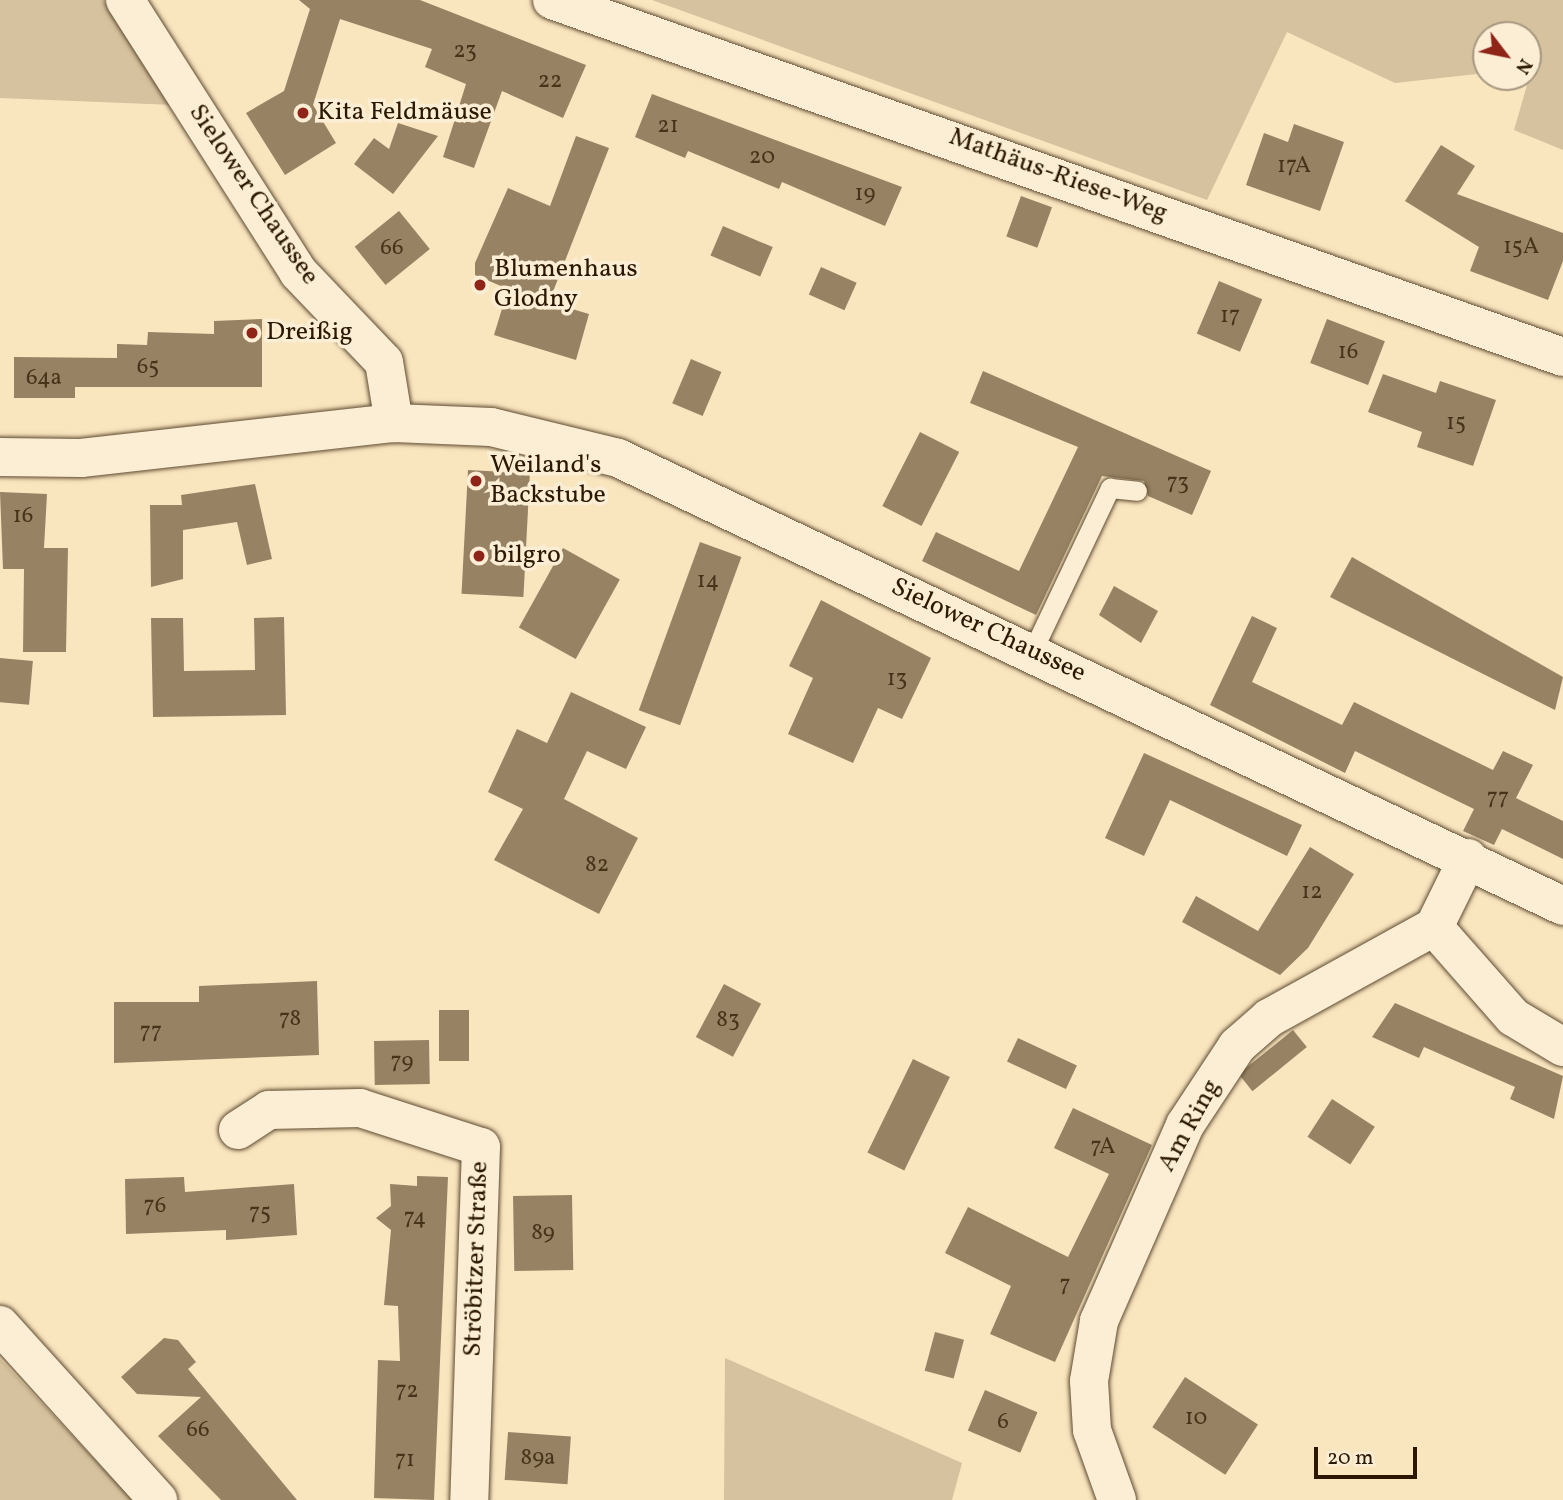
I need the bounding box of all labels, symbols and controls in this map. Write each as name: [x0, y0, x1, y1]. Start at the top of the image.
north arrow: [1472, 21, 1542, 91]
house number: 23: [453, 37, 477, 65]
text: N: [1508, 53, 1538, 79]
house number: 22: [538, 67, 562, 95]
place label: Kita Feldmäuse: [317, 97, 492, 129]
street label: Sielower Chaussee: [181, 99, 325, 291]
marker: Kita Feldmäuse: [295, 105, 311, 121]
house number: 21: [657, 112, 679, 140]
street label: Mathäus-Riese-Weg: [944, 122, 1172, 230]
house number: 20: [749, 143, 775, 171]
house number: 17A: [1277, 152, 1311, 180]
house number: 19: [855, 180, 875, 208]
house number: 15A: [1503, 233, 1539, 261]
house number: 66: [380, 234, 404, 262]
place label: Blumenhaus Glodny: [494, 254, 638, 316]
marker: Blumenhaus Glodny: [472, 277, 488, 293]
house number: 17: [1220, 302, 1240, 330]
place label: Dreißig: [266, 317, 353, 349]
marker: Dreißig: [244, 325, 260, 341]
house number: 16: [1338, 338, 1358, 366]
house number: 65: [137, 353, 159, 381]
house number: 64a: [26, 364, 62, 392]
house number: 15: [1446, 409, 1466, 437]
place label: Weiland's Backstube: [490, 450, 606, 512]
house number: 73: [1167, 469, 1189, 497]
marker: Weiland's Backstube: [468, 473, 484, 489]
house number: 16: [13, 502, 33, 530]
place label: bilgro: [493, 540, 561, 572]
marker: bilgro: [471, 548, 487, 564]
house number: 14: [697, 567, 719, 595]
street label: Sielower Chaussee: [886, 572, 1090, 690]
house number: 13: [887, 665, 907, 693]
house number: 77: [1487, 784, 1509, 812]
house number: 82: [585, 851, 609, 879]
house number: 12: [1301, 878, 1323, 906]
house number: 78: [279, 1005, 301, 1033]
house number: 83: [716, 1006, 740, 1034]
house number: 77: [140, 1018, 162, 1046]
house number: 79: [391, 1048, 413, 1076]
street label: Am Ring: [1152, 1074, 1228, 1178]
house number: 7A: [1090, 1133, 1116, 1161]
street label: Ströbitzer Straße: [458, 1161, 496, 1357]
house number: 76: [144, 1192, 166, 1220]
house number: 75: [249, 1199, 271, 1227]
house number: 74: [404, 1204, 426, 1232]
house number: 89: [531, 1219, 555, 1247]
house number: 7: [1059, 1271, 1071, 1299]
house number: 72: [395, 1377, 419, 1405]
house number: 10: [1185, 1404, 1207, 1432]
house number: 6: [997, 1408, 1009, 1436]
house number: 66: [186, 1416, 210, 1444]
scale bar: [1318, 1434, 1421, 1478]
house number: 89a: [520, 1444, 556, 1472]
text: 20 m: [1327, 1444, 1373, 1473]
house number: 71: [395, 1446, 415, 1474]

